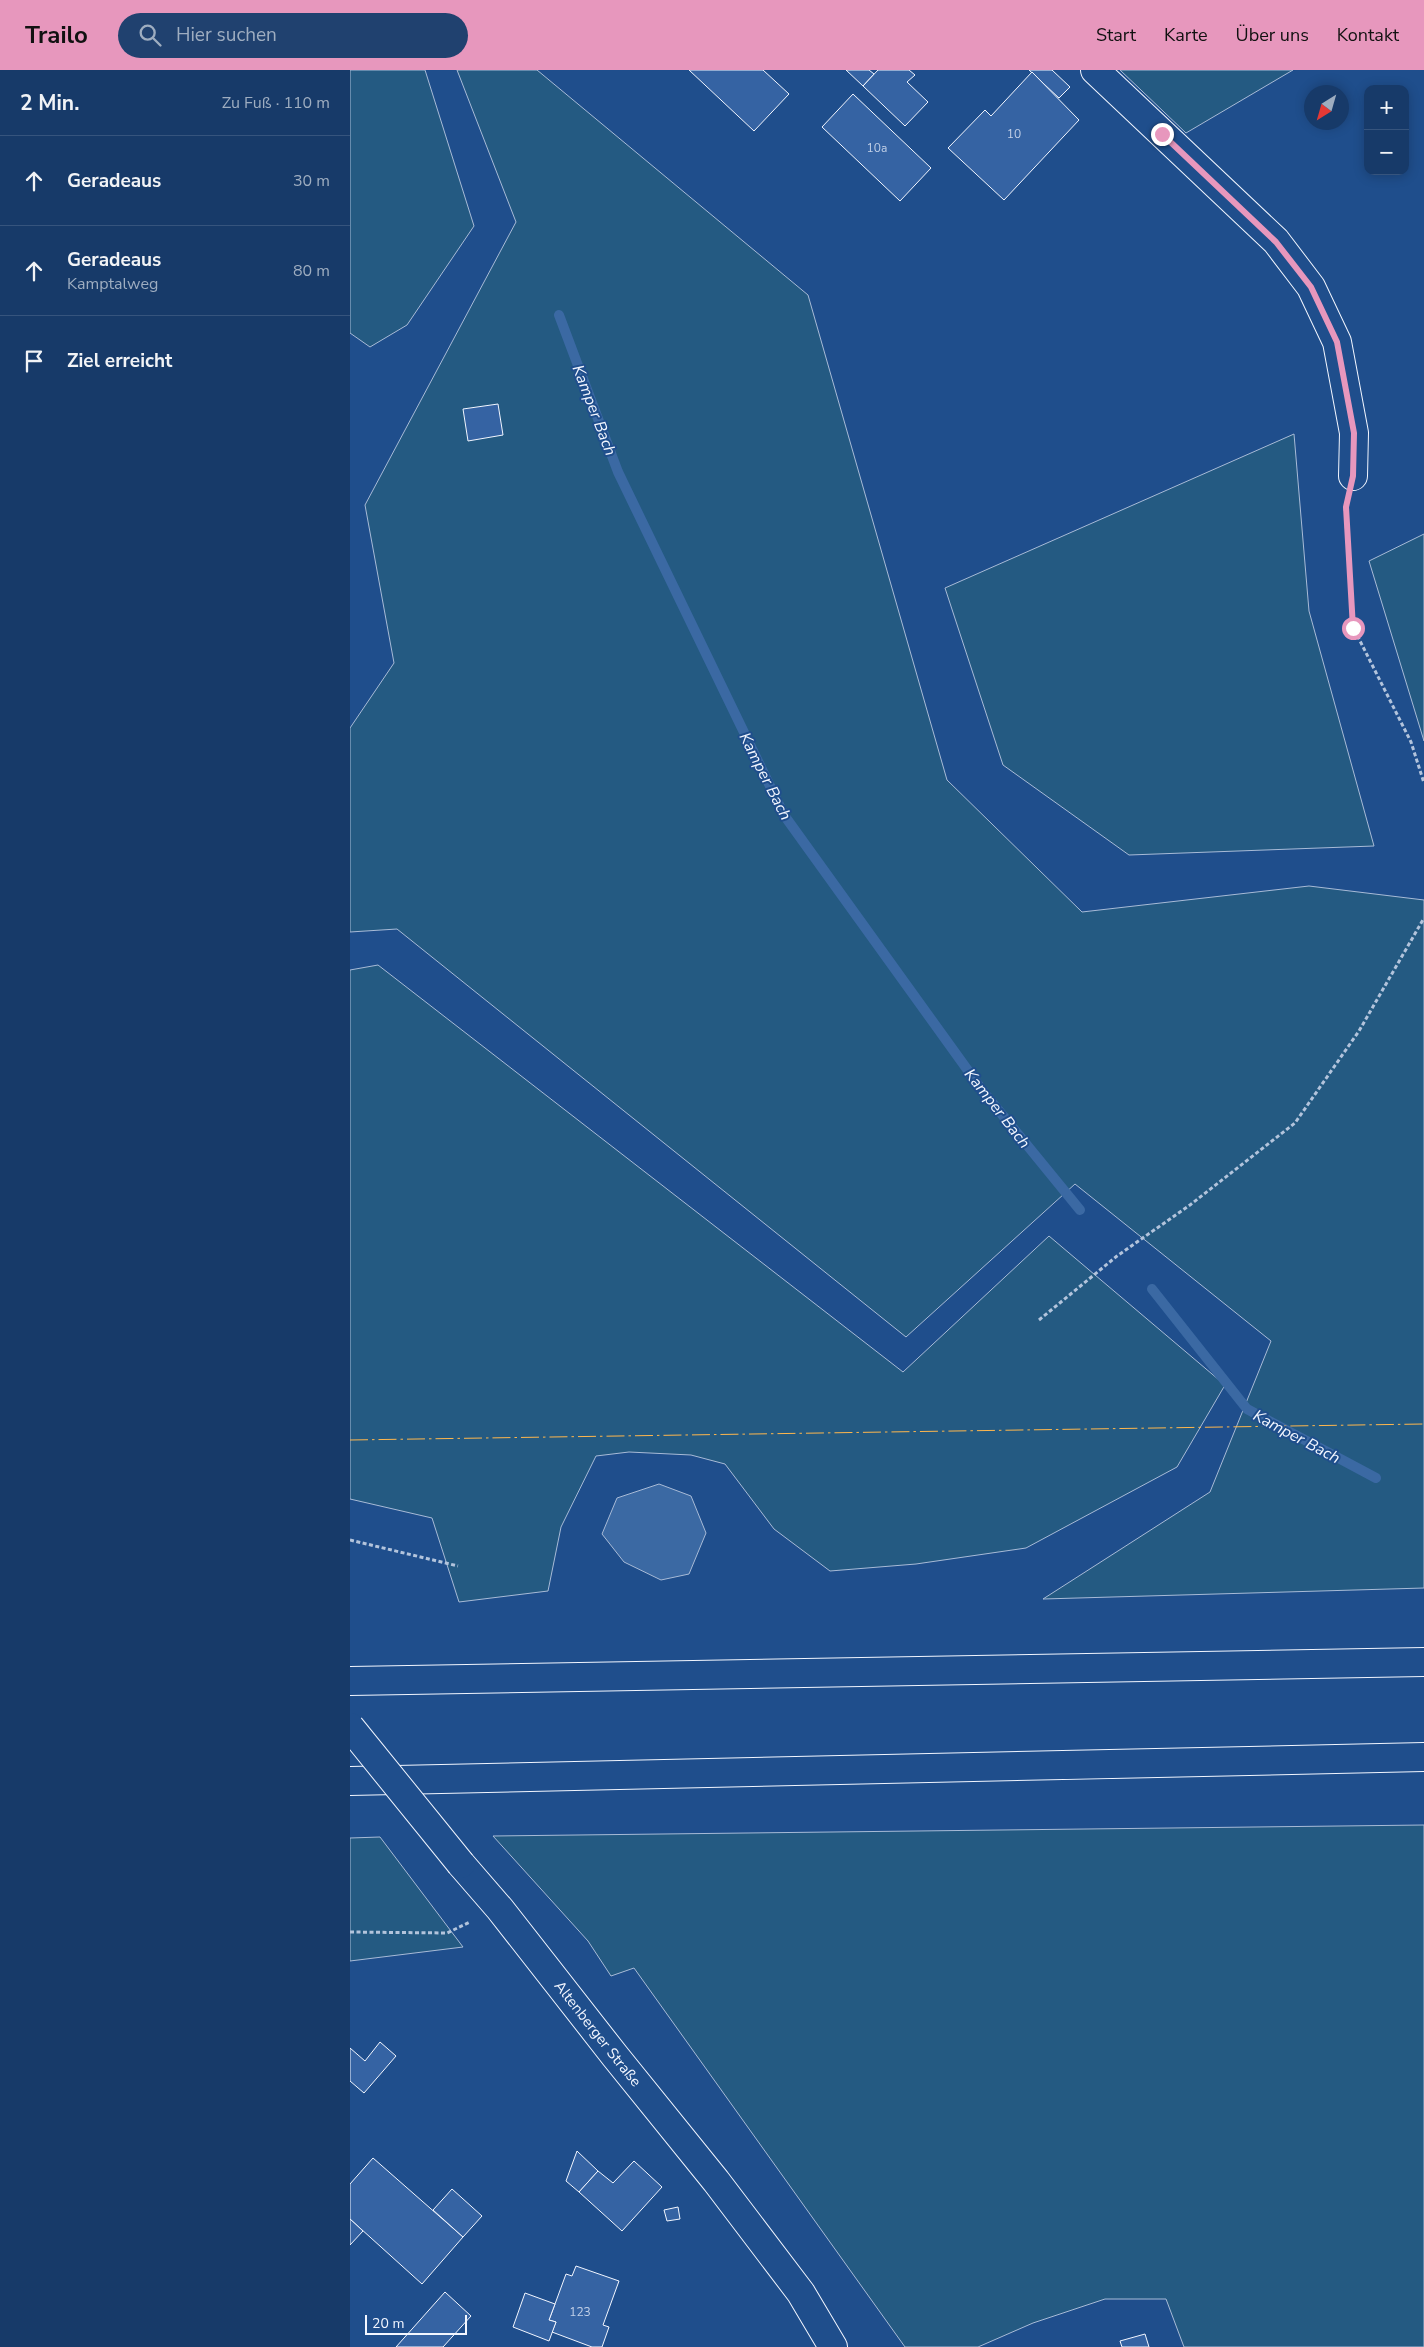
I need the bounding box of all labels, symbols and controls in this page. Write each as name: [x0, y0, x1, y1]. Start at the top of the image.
search box: [118, 13, 468, 58]
text: Trailo: [25, 19, 88, 51]
icon: search: [136, 21, 164, 49]
text: Hier suchen: [176, 22, 277, 48]
text: Start: [1096, 23, 1136, 47]
text: Karte: [1164, 23, 1208, 47]
text: Über uns: [1236, 23, 1309, 47]
text: Kontakt: [1337, 23, 1399, 47]
north arrow: [1304, 85, 1349, 130]
map controls: [1364, 85, 1409, 175]
button: +: [1364, 85, 1409, 130]
text: 2 Min.: [20, 89, 79, 117]
text: Zu Fuß · 110 m: [222, 92, 330, 114]
route end: [1151, 123, 1174, 146]
house number: 10: [1007, 126, 1021, 142]
button: −: [1364, 130, 1409, 175]
house number: 10a: [867, 140, 887, 156]
icon: ahead: [20, 167, 48, 195]
text: Geradeaus: [67, 168, 161, 194]
text: 30 m: [293, 170, 330, 192]
text: Geradeaus: [67, 247, 161, 273]
icon: ahead: [20, 257, 48, 285]
text: 80 m: [293, 260, 330, 282]
text: Kamptalweg: [67, 273, 158, 295]
icon: arrive: [20, 347, 48, 375]
text: Ziel erreicht: [67, 348, 172, 374]
water label: Kamper Bach: [567, 362, 621, 459]
route start: [1342, 617, 1365, 640]
water label: Kamper Bach: [734, 729, 797, 824]
water label: Kamper Bach: [959, 1064, 1035, 1153]
water label: Kamper Bach: [1249, 1405, 1344, 1469]
street label: Altenberger Straße: [550, 1976, 646, 2091]
house number: 123: [569, 2304, 591, 2320]
scale bar: [365, 2312, 468, 2335]
text: 20 m: [372, 2314, 404, 2333]

